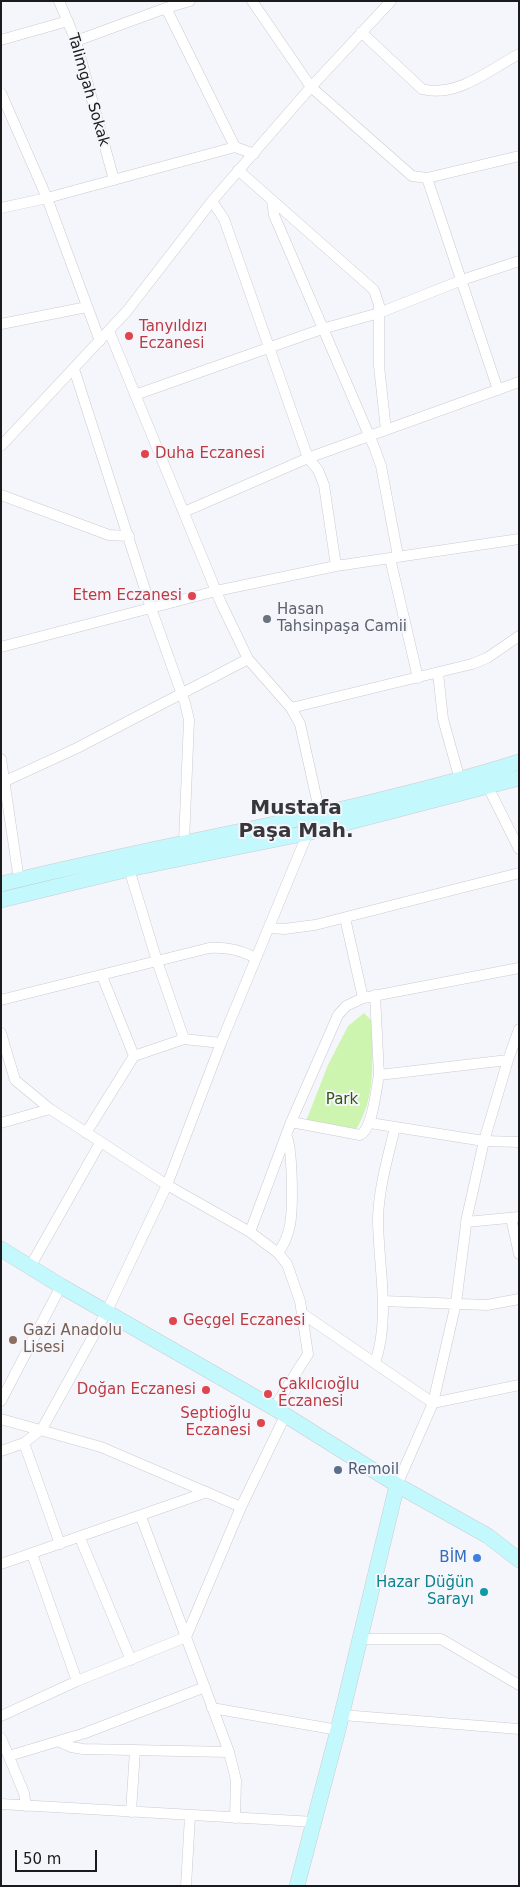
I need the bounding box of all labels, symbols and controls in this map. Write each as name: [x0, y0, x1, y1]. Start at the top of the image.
street label: Talimgah Sokak: [63, 31, 113, 149]
place label: Tanyıldızı Eczanesi: [139, 318, 207, 353]
marker: Tanyıldızı Eczanesi: [123, 330, 135, 342]
place label: Duha Eczanesi: [155, 445, 265, 463]
marker: Duha Eczanesi: [139, 448, 151, 460]
place label: Etem Eczanesi: [73, 587, 182, 605]
marker: Etem Eczanesi: [186, 590, 198, 602]
place label: Hasan Tahsinpaşa Camii: [277, 601, 407, 636]
marker: Hasan Tahsinpaşa Camii: [261, 613, 273, 625]
district label: Mustafa Paşa Mah.: [238, 797, 354, 844]
park label: Park: [326, 1091, 358, 1109]
place label: Geçgel Eczanesi: [183, 1312, 305, 1330]
marker: Geçgel Eczanesi: [167, 1315, 179, 1327]
place label: Gazi Anadolu Lisesi: [23, 1322, 122, 1357]
marker: Gazi Anadolu Lisesi: [7, 1334, 19, 1346]
place label: Çakılcıoğlu Eczanesi: [278, 1376, 359, 1411]
place label: Doğan Eczanesi: [77, 1381, 196, 1399]
marker: Doğan Eczanesi: [200, 1384, 212, 1396]
marker: Çakılcıoğlu Eczanesi: [262, 1388, 274, 1400]
place label: Septioğlu Eczanesi: [180, 1405, 251, 1440]
marker: Septioğlu Eczanesi: [255, 1417, 267, 1429]
place label: Remoil: [348, 1461, 399, 1479]
marker: Remoil: [332, 1464, 344, 1476]
place label: BİM: [439, 1549, 467, 1567]
marker: BİM: [471, 1552, 483, 1564]
place label: Hazar Düğün Sarayı: [376, 1574, 474, 1609]
marker: Hazar Düğün Sarayı: [478, 1586, 490, 1598]
scale bar: [18, 1840, 100, 1872]
text: 50 m: [23, 1850, 61, 1868]

